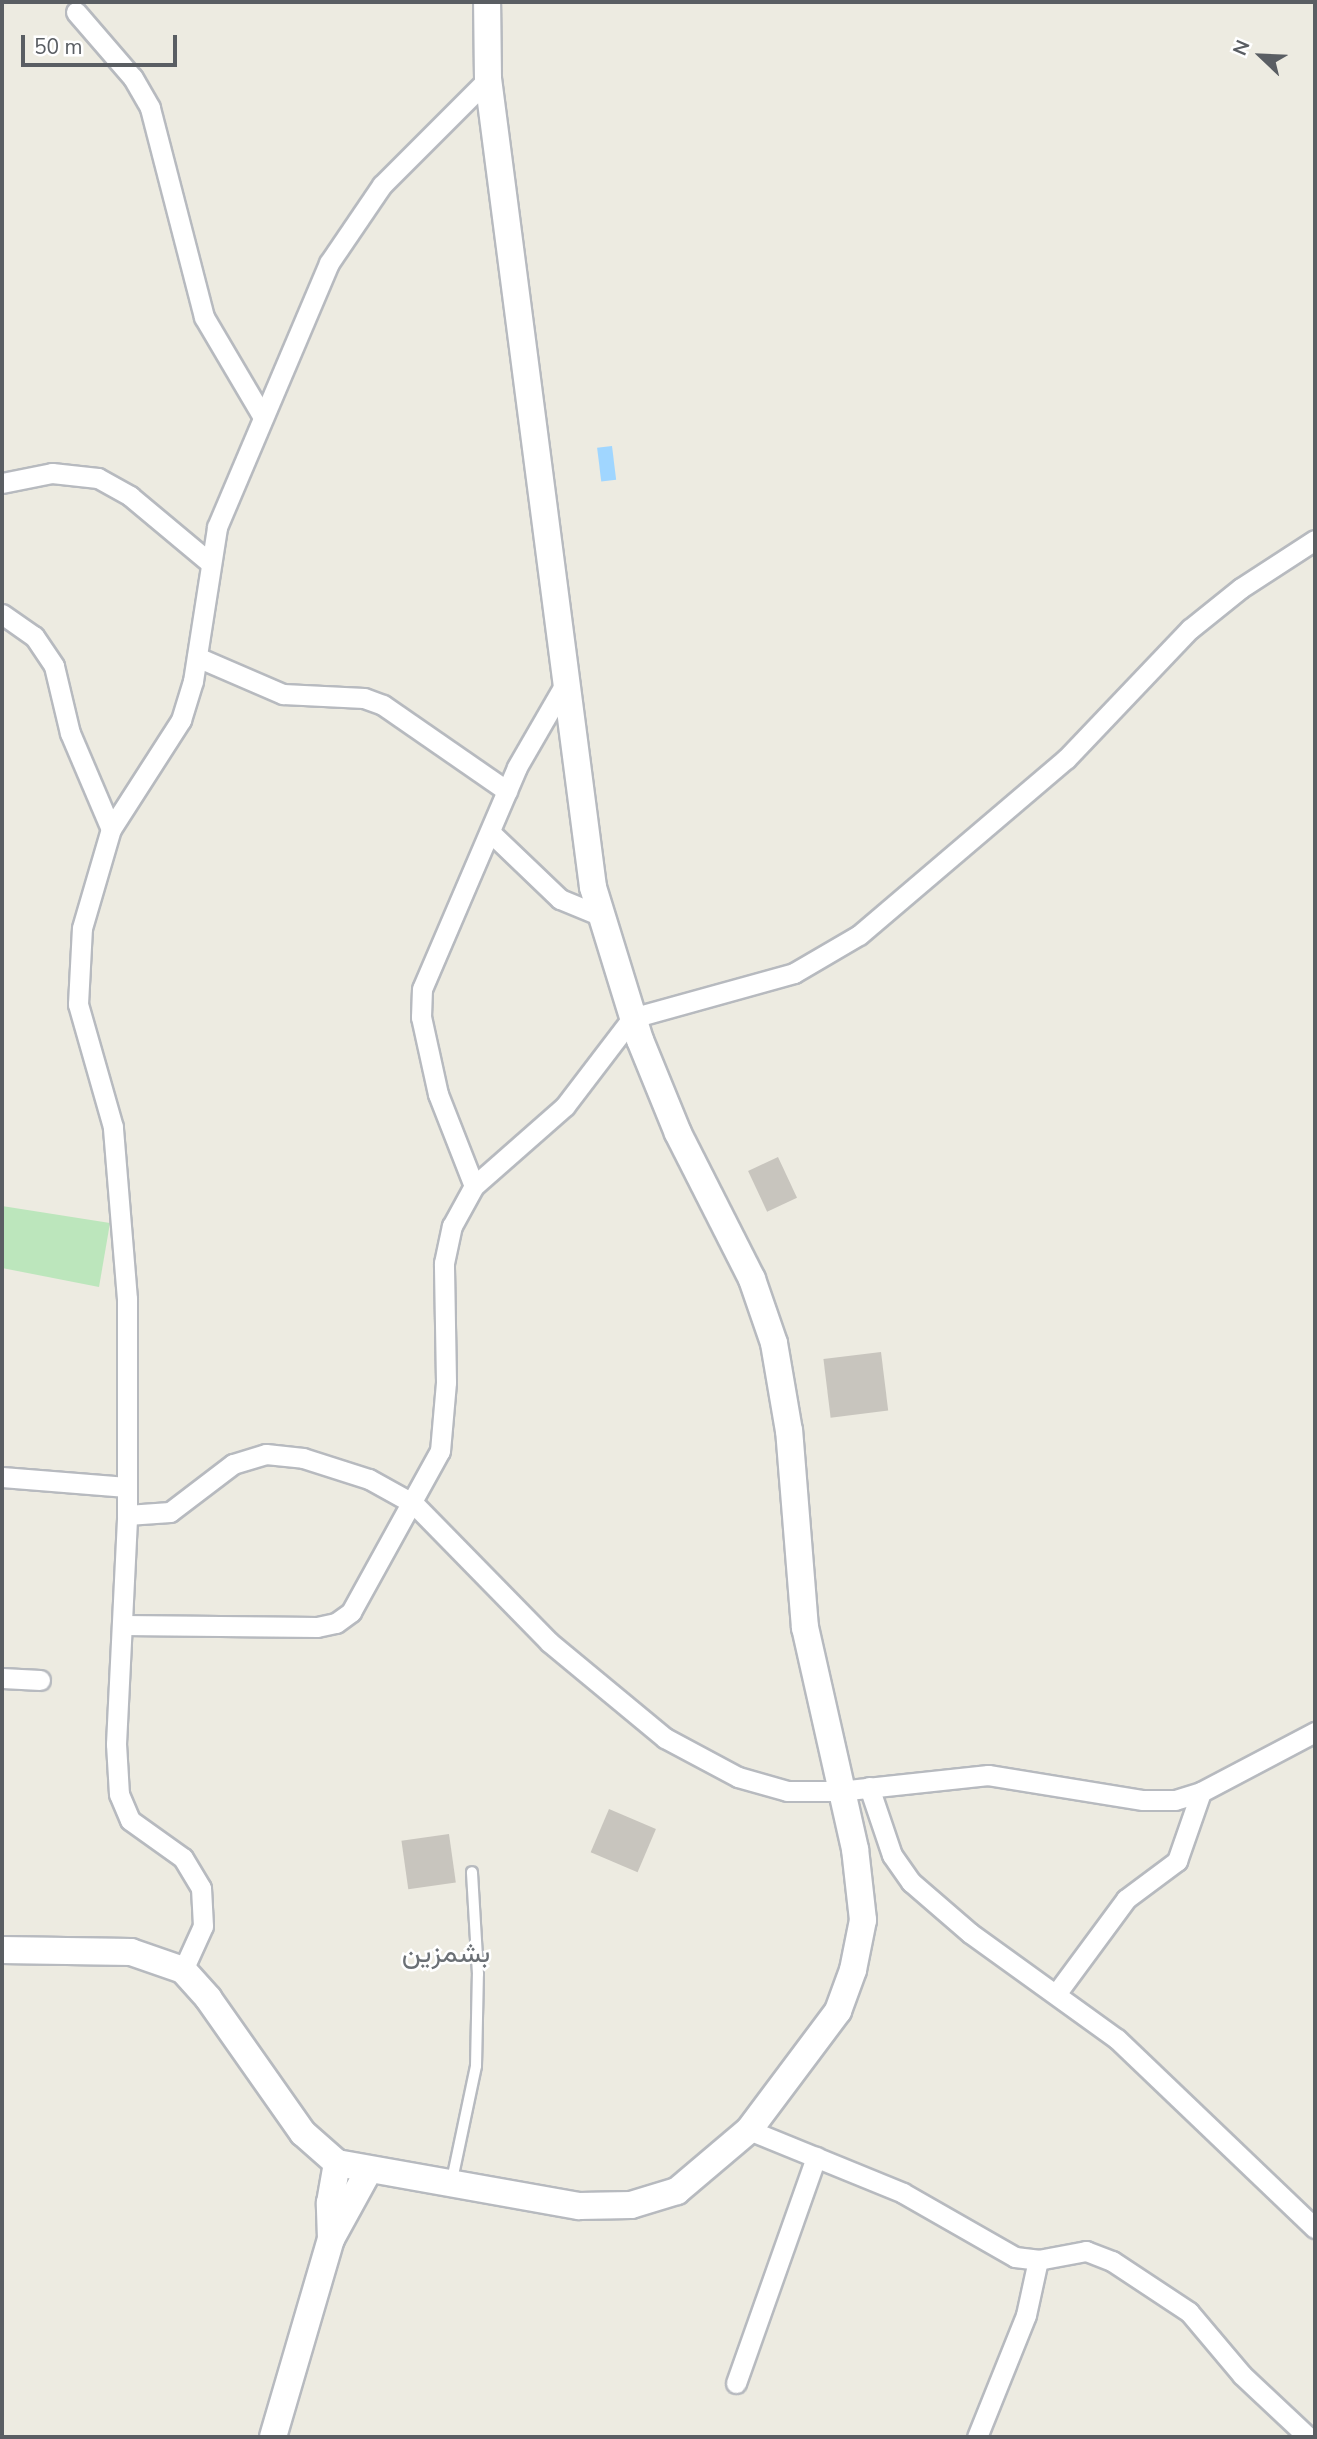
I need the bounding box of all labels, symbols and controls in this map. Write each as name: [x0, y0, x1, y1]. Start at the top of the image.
scale bar: [24, 21, 180, 65]
north arrow: [1226, 21, 1296, 91]
text: 50 m: [34, 33, 83, 61]
text: N: [1227, 36, 1256, 59]
district label: بشمزين: [402, 1936, 490, 1970]

